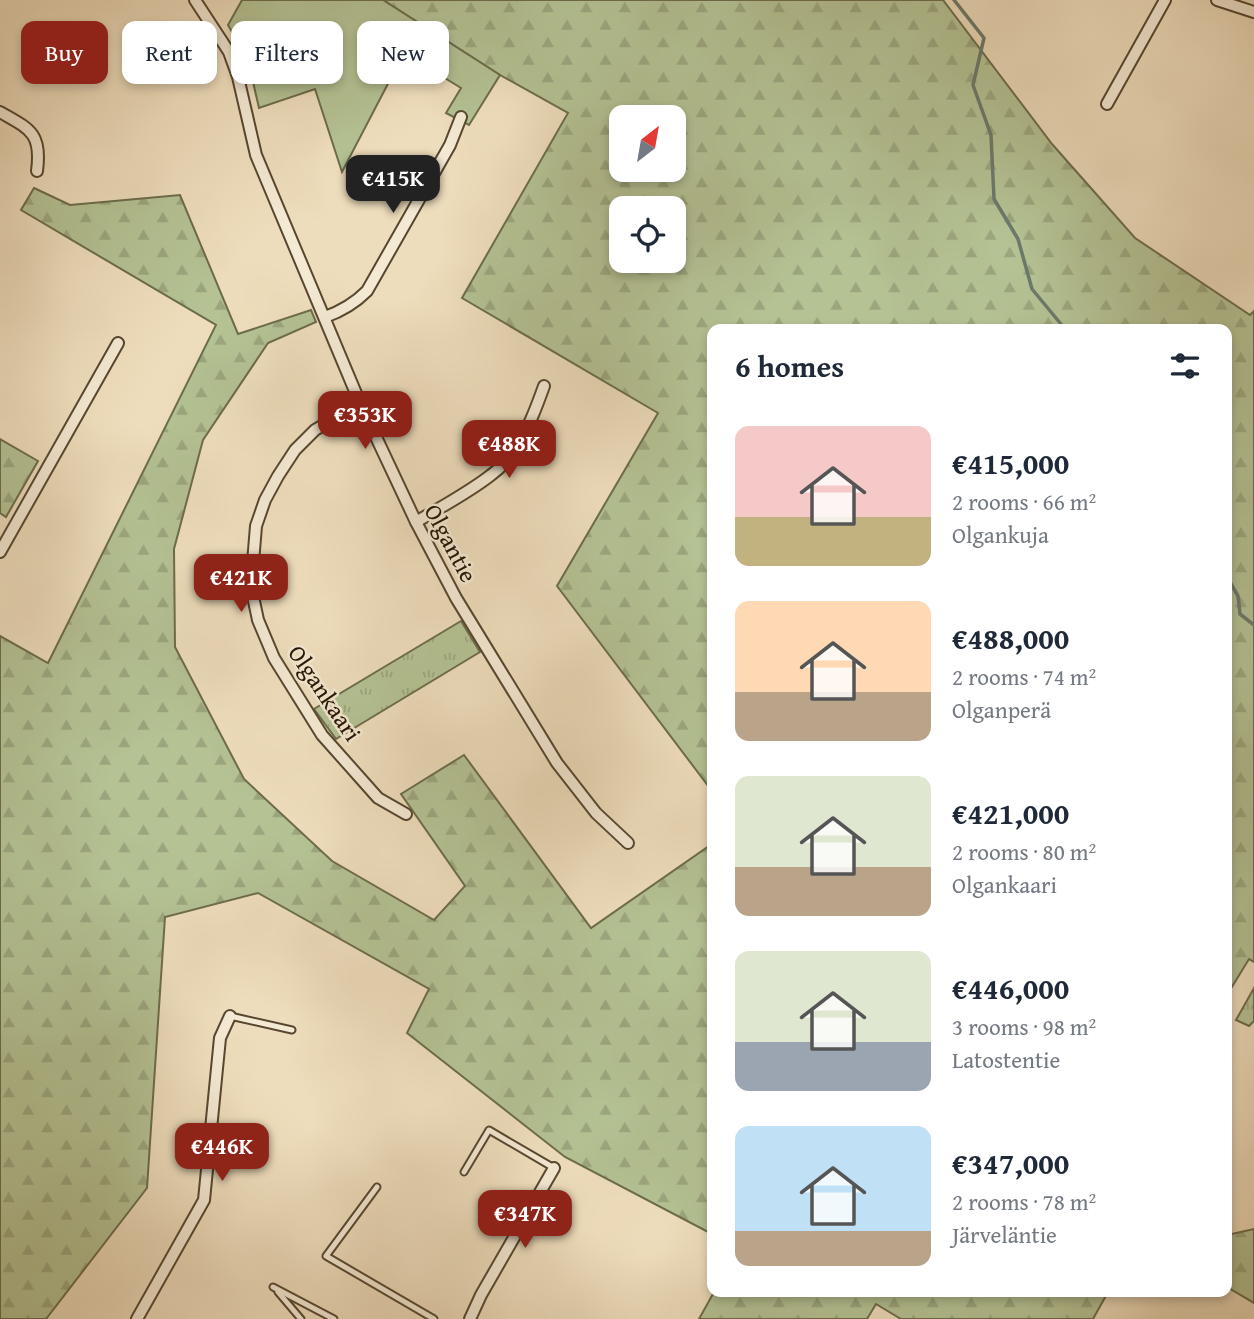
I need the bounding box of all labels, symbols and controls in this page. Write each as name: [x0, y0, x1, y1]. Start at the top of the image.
chip: Buy: [21, 21, 108, 84]
chip: Rent: [122, 21, 217, 84]
chip: Filters: [231, 21, 343, 84]
chip: New: [357, 21, 449, 84]
north arrow: [609, 105, 686, 182]
map controls: [609, 105, 686, 273]
pin: €415K: [344, 156, 442, 215]
text: €415K: [362, 161, 424, 194]
button: locate: [609, 196, 686, 273]
text: 6 homes: [735, 344, 844, 388]
icon: filters: [1166, 347, 1204, 385]
pin: €353K: [316, 392, 414, 451]
text: €353K: [334, 397, 396, 430]
pin: €488K: [460, 420, 558, 480]
text: €488K: [478, 426, 540, 459]
text: €415,000: [952, 441, 1069, 485]
icon: home: [791, 454, 875, 538]
text: 2 rooms · 66 m²: [952, 485, 1096, 518]
street label: Olgantie: [416, 497, 486, 589]
text: Olgankuja: [952, 518, 1049, 551]
pin: €421K: [192, 554, 290, 614]
text: €421K: [210, 560, 272, 593]
text: €488,000: [952, 616, 1069, 660]
icon: home: [791, 629, 875, 713]
street label: Olgankaari: [280, 638, 370, 748]
text: 2 rooms · 74 m²: [952, 660, 1096, 693]
text: Olganperä: [952, 693, 1051, 726]
text: €421,000: [952, 791, 1069, 835]
icon: home: [791, 804, 875, 888]
text: 2 rooms · 80 m²: [952, 835, 1096, 868]
text: Olgankaari: [952, 868, 1057, 901]
text: €446,000: [952, 966, 1069, 1010]
icon: home: [791, 979, 875, 1063]
text: 3 rooms · 98 m²: [952, 1010, 1096, 1043]
text: Latostentie: [952, 1043, 1060, 1076]
pin: €446K: [173, 1124, 271, 1183]
text: €446K: [191, 1129, 253, 1162]
text: €347,000: [952, 1141, 1069, 1185]
icon: home: [791, 1154, 875, 1238]
text: 2 rooms · 78 m²: [952, 1185, 1096, 1218]
pin: €347K: [476, 1190, 574, 1250]
text: €347K: [494, 1196, 556, 1229]
text: Järveläntie: [952, 1218, 1057, 1251]

